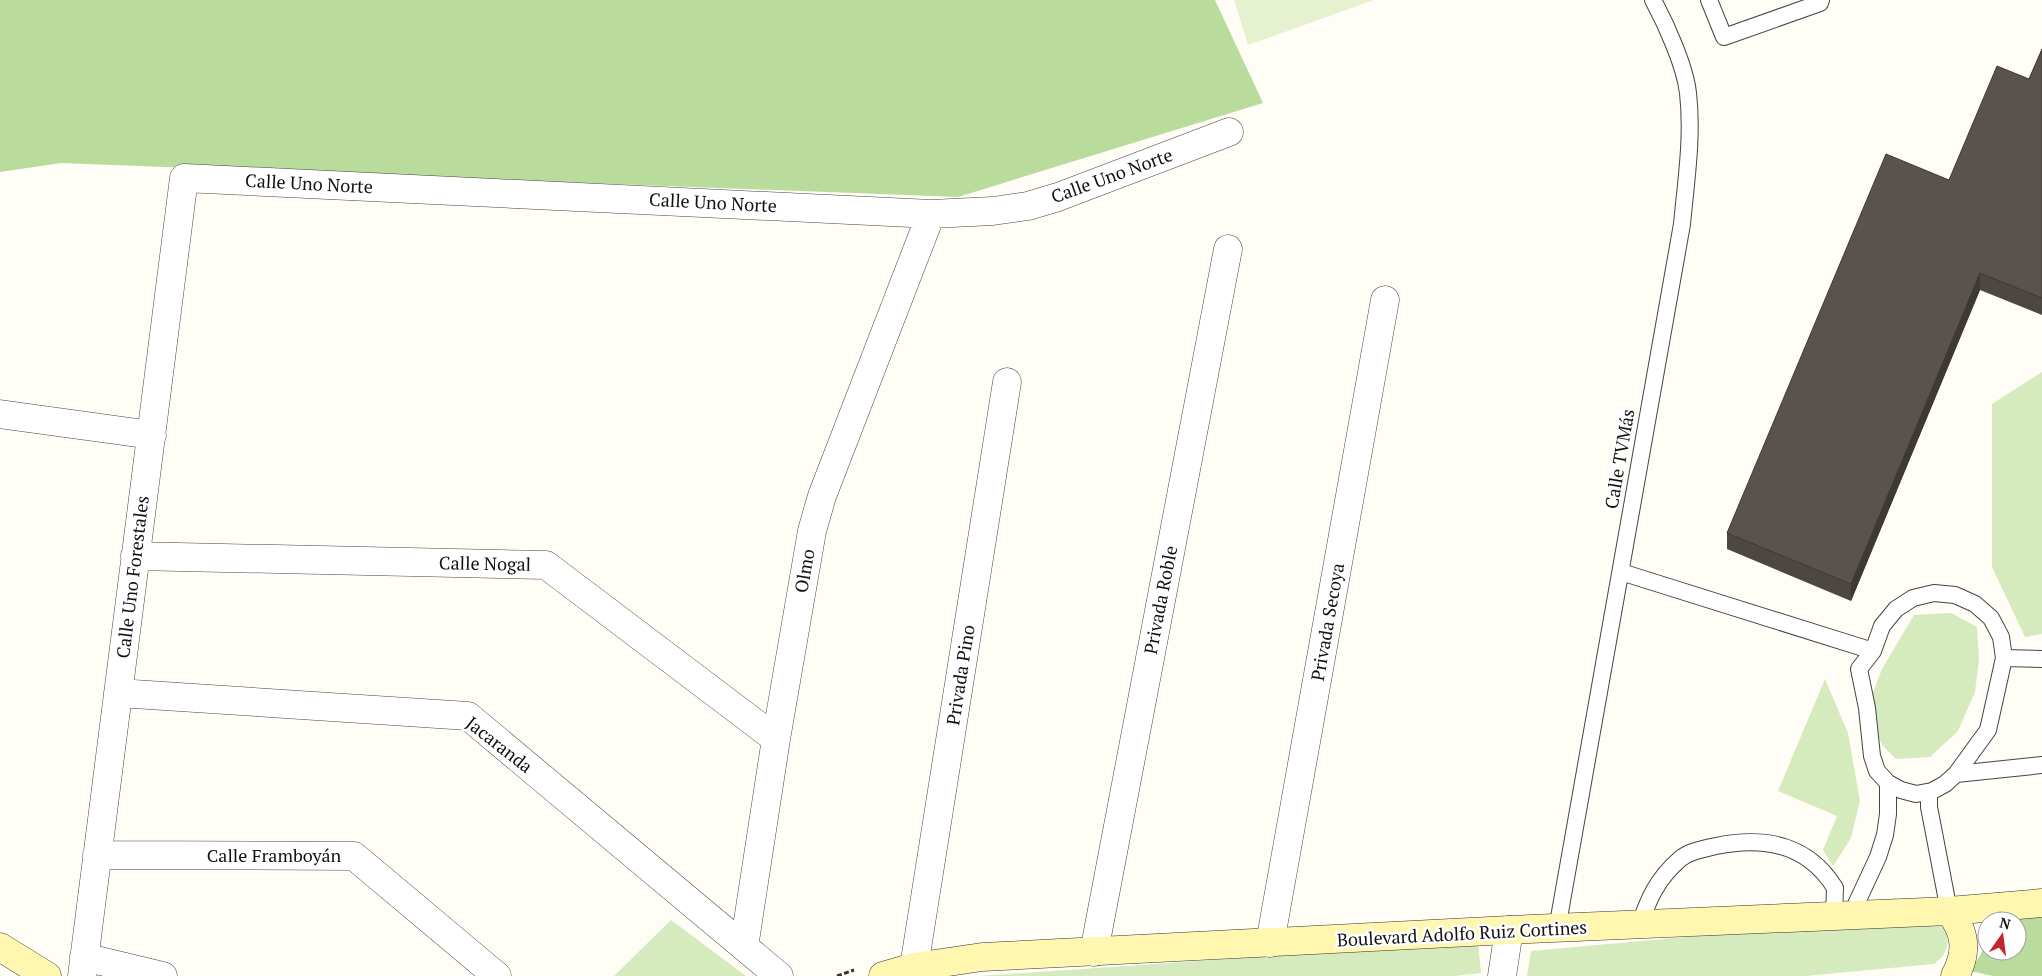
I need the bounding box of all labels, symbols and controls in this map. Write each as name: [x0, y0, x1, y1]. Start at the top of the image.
street label: Calle Uno Norte: [1047, 142, 1176, 208]
street label: Calle Uno Norte: [245, 168, 374, 198]
street label: Calle Uno Norte: [649, 187, 778, 217]
street label: Calle TVMás: [1598, 407, 1640, 511]
street label: Calle Uno Forestales: [110, 494, 154, 660]
street label: Privada Roble: [1138, 543, 1182, 656]
street label: Olmo: [788, 547, 820, 595]
street label: Calle Nogal: [439, 550, 531, 576]
street label: Privada Secoya: [1305, 561, 1349, 683]
street label: Privada Pino: [940, 623, 980, 727]
street label: Jacaranda: [461, 711, 538, 778]
street label: Calle Framboyán: [207, 843, 342, 867]
north arrow: [1977, 911, 2027, 961]
text: N: [1998, 912, 2013, 933]
street label: Boulevard Adolfo Ruiz Cortines: [1336, 914, 1588, 952]

